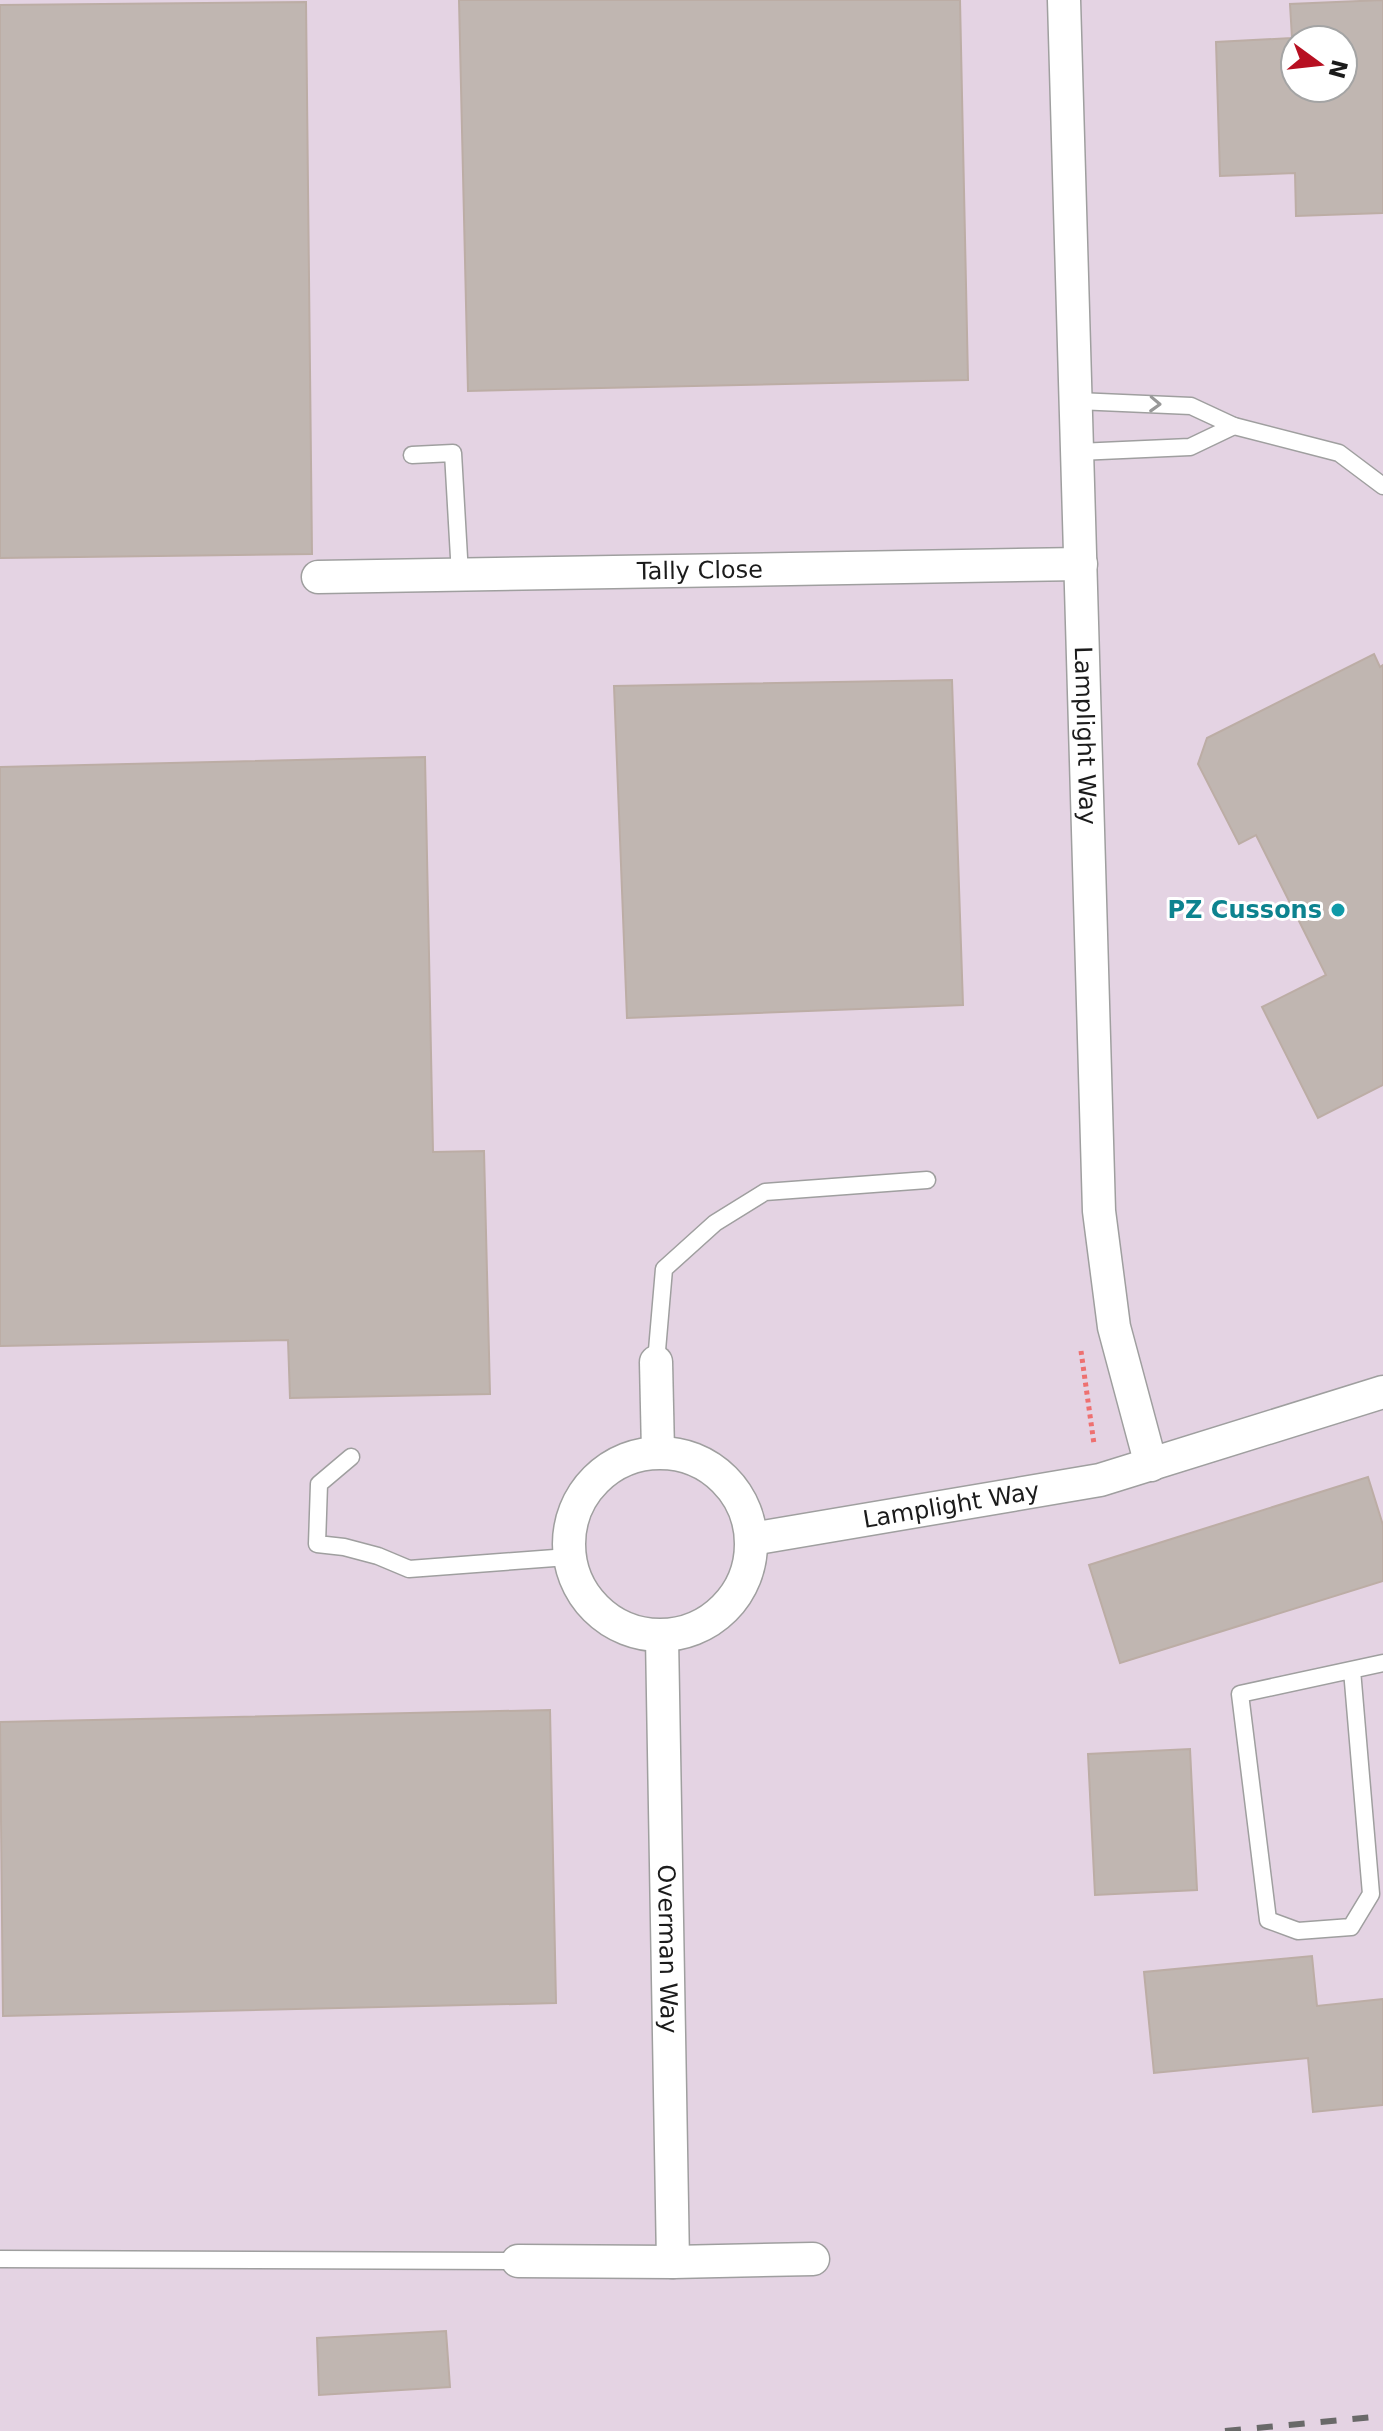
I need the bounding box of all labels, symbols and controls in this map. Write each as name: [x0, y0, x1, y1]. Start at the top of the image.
north arrow: [1279, 24, 1359, 104]
text: N: [1323, 57, 1352, 81]
one-way arrow: [1149, 396, 1162, 413]
street label: Tally Close: [636, 555, 763, 586]
street label: Lamplight Way: [1069, 646, 1102, 825]
place label: PZ Cussons: [1168, 896, 1322, 924]
marker: PZ Cussons: [1329, 901, 1347, 919]
street label: Lamplight Way: [861, 1476, 1042, 1534]
street label: Overman Way: [652, 1864, 683, 2034]

